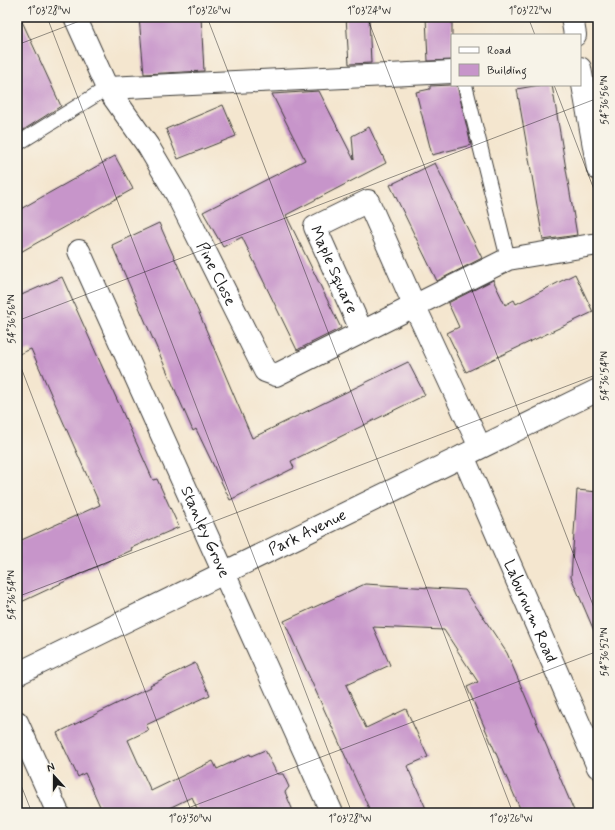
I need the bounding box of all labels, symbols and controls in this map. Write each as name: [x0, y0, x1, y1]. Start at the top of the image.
text: 1°03'28"W: [28, 4, 70, 18]
text: 1°03'26"W: [188, 4, 230, 18]
text: 1°03'24"W: [347, 4, 391, 18]
text: 1°03'22"W: [509, 4, 551, 18]
legend: [451, 34, 581, 86]
text: Road: [487, 43, 511, 59]
text: Building: [487, 63, 527, 80]
text: 54°36'56"N: [598, 75, 612, 125]
street label: Maple Square: [305, 222, 363, 317]
street label: Pine Close: [192, 238, 241, 309]
text: 54°36'56"N: [5, 294, 19, 344]
text: 54°36'54"N: [598, 351, 612, 401]
street label: Stanley Grove: [176, 483, 235, 581]
street label: Park Avenue: [265, 504, 350, 560]
street label: Laburnum Road: [499, 556, 562, 666]
text: 54°36'54"N: [5, 570, 19, 620]
text: 54°36'52"N: [598, 627, 612, 677]
north arrow: [34, 756, 74, 796]
text: N: [45, 760, 57, 775]
text: 1°03'30"W: [169, 812, 211, 826]
text: 1°03'28"W: [329, 812, 371, 826]
text: 1°03'26"W: [490, 812, 532, 826]

